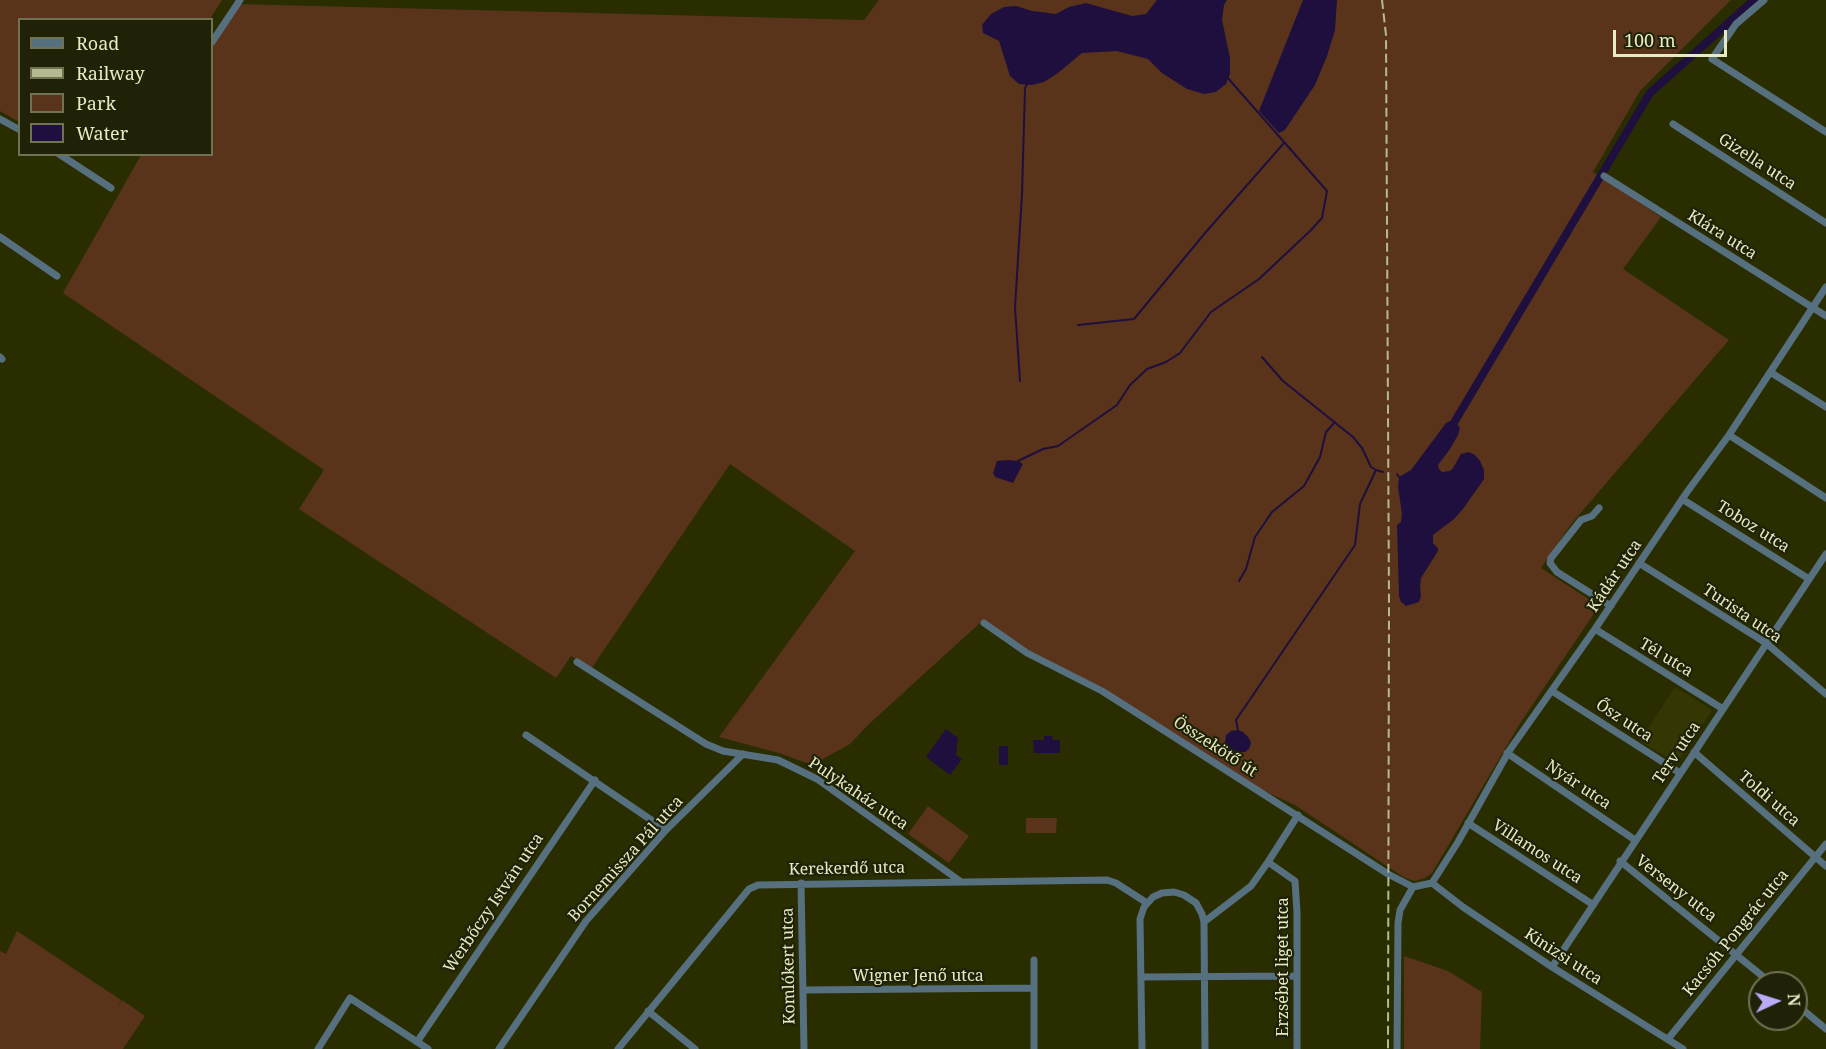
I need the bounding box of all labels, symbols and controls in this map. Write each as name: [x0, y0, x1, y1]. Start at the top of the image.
legend: [18, 18, 213, 156]
scale bar: [1616, 18, 1730, 56]
text: 100 m: [1624, 28, 1676, 52]
text: Road: [76, 31, 119, 55]
text: Railway: [76, 61, 145, 85]
text: Park: [76, 91, 116, 115]
text: Water: [76, 121, 128, 145]
street label: Gizella utca: [1714, 130, 1800, 194]
street label: Klára utca: [1684, 206, 1760, 264]
street label: Toboz utca: [1713, 497, 1793, 557]
street label: Kádár utca: [1584, 536, 1646, 616]
street label: Turista utca: [1699, 581, 1785, 647]
street label: Tél utca: [1636, 634, 1696, 682]
street label: Ősz utca: [1592, 695, 1656, 747]
street label: Összekötő út: [1169, 713, 1261, 781]
street label: Terv utca: [1649, 718, 1705, 788]
street label: Pulykaház utca: [804, 754, 912, 834]
street label: Nyár utca: [1542, 756, 1614, 814]
street label: Toldi utca: [1734, 767, 1804, 831]
street label: Bornemissza Pál utca: [564, 792, 688, 926]
street label: Villamos utca: [1488, 816, 1586, 888]
street label: Werbőczy István utca: [440, 830, 548, 976]
street label: Verseny utca: [1632, 851, 1720, 927]
street label: Kerekerdő utca: [789, 858, 905, 880]
street label: Kacsóh Pongrác utca: [1679, 866, 1793, 1000]
street label: Erzsébet liget utca: [1273, 897, 1293, 1037]
street label: Komlókert utca: [778, 907, 800, 1025]
street label: Kinizsi utca: [1520, 925, 1606, 989]
street label: Wigner Jenő utca: [852, 966, 984, 986]
north arrow: [1748, 971, 1808, 1031]
text: N: [1783, 993, 1805, 1007]

